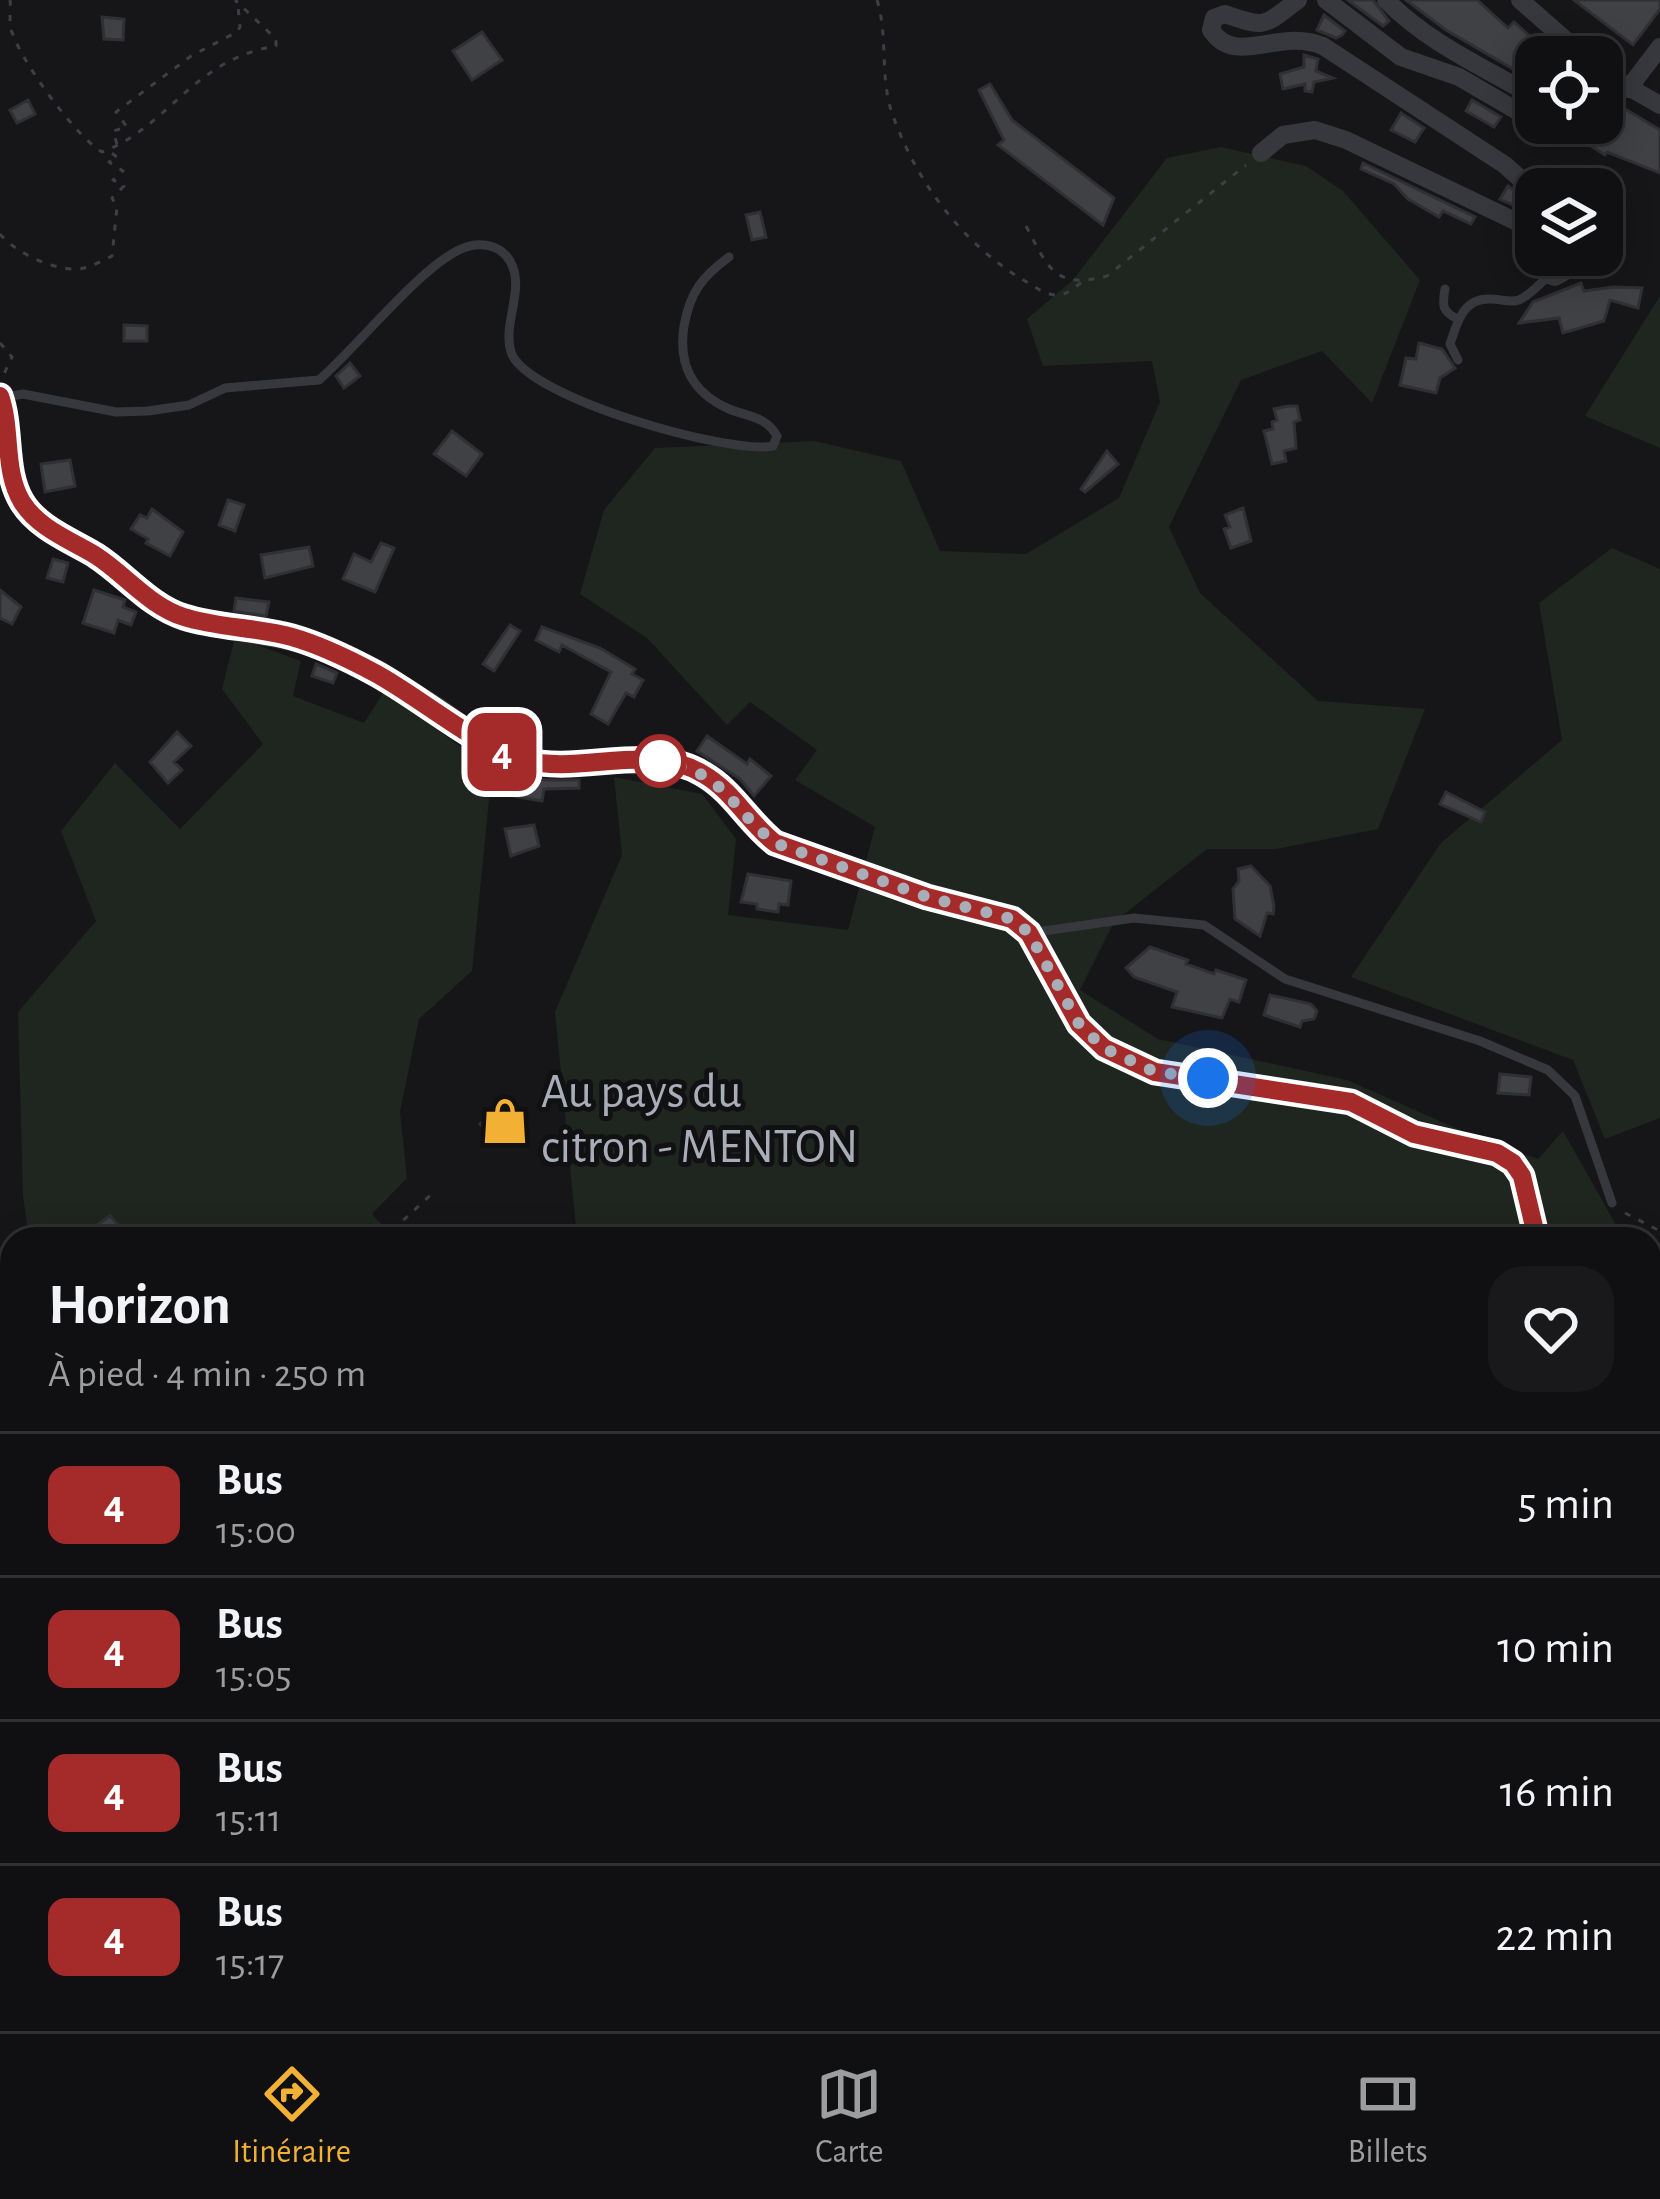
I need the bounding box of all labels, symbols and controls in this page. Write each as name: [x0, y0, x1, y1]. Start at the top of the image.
map controls: [1515, 36, 1623, 276]
button: locate: [1515, 36, 1623, 144]
button: layers: [1515, 168, 1623, 276]
line badge: 4: [463, 713, 541, 791]
text: 4: [491, 731, 513, 773]
unlabelled marker: [635, 736, 685, 786]
your location: [1178, 1048, 1238, 1108]
place label: Au pays du citron - MENTON: [541, 1069, 858, 1172]
shop icon: Au pays du citron - MENTON: [480, 1096, 530, 1146]
button: heart: [1488, 1266, 1614, 1392]
text: Horizon: [48, 1277, 231, 1334]
text: À pied · 4 min · 250 m: [48, 1355, 366, 1394]
text: Bus: [216, 1458, 283, 1503]
text: 5 min: [1518, 1482, 1614, 1527]
text: 4: [103, 1484, 125, 1526]
text: 15:00: [216, 1512, 296, 1551]
text: Bus: [216, 1602, 283, 1647]
text: 10 min: [1497, 1626, 1614, 1671]
text: 4: [103, 1628, 125, 1670]
text: 15:05: [216, 1656, 292, 1695]
text: Bus: [216, 1746, 283, 1791]
text: 16 min: [1500, 1770, 1614, 1815]
text: 4: [103, 1772, 125, 1814]
text: 15:11: [216, 1800, 281, 1839]
text: Bus: [216, 1890, 283, 1935]
text: 22 min: [1496, 1914, 1614, 1959]
text: 4: [103, 1916, 125, 1958]
text: 15:17: [216, 1944, 284, 1983]
tab: Itinéraire: [232, 2061, 351, 2173]
tab: Carte: [815, 2061, 883, 2173]
tab: Billets: [1348, 2061, 1428, 2173]

